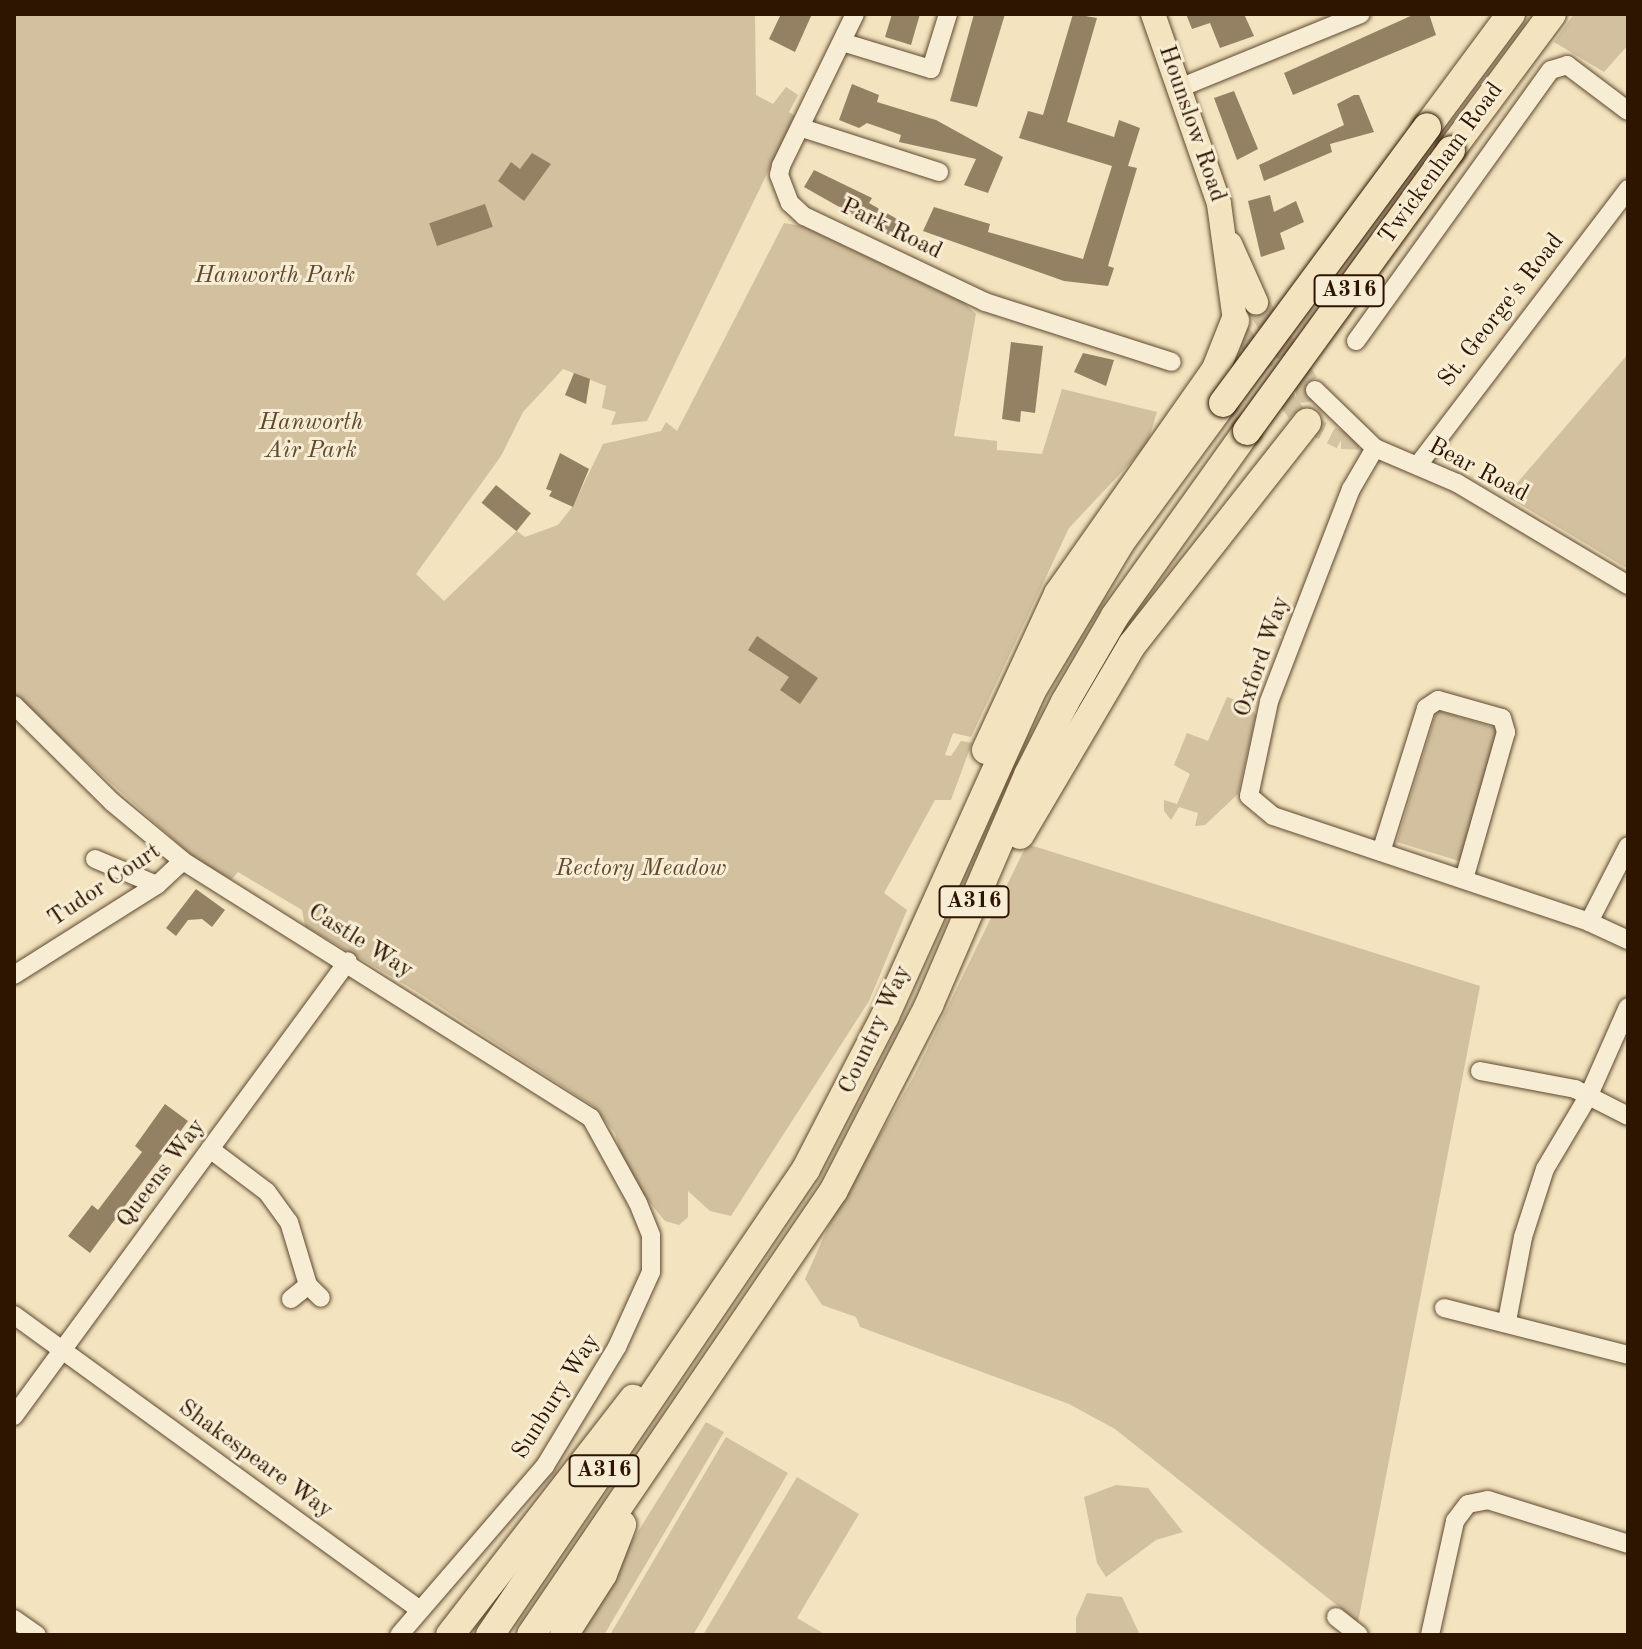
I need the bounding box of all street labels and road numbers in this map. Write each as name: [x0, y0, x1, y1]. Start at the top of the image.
street label: Hounslow Road: [1151, 42, 1231, 206]
street label: Twickenham Road: [1374, 77, 1510, 251]
street label: Park Road: [835, 193, 947, 267]
street label: St. George's Road: [1433, 228, 1571, 394]
road number: A316: [1313, 273, 1385, 309]
street label: Bear Road: [1423, 433, 1533, 509]
street label: Oxford Way: [1229, 593, 1297, 721]
street label: Tudor Court: [43, 838, 167, 934]
road number: A316: [938, 884, 1010, 920]
street label: Castle Way: [302, 898, 418, 986]
street label: Country Way: [834, 961, 918, 1099]
street label: Queens Way: [111, 1114, 213, 1234]
street label: Sunbury Way: [507, 1329, 607, 1465]
street label: Shakespeare Way: [172, 1394, 338, 1526]
road number: A316: [568, 1453, 640, 1489]

